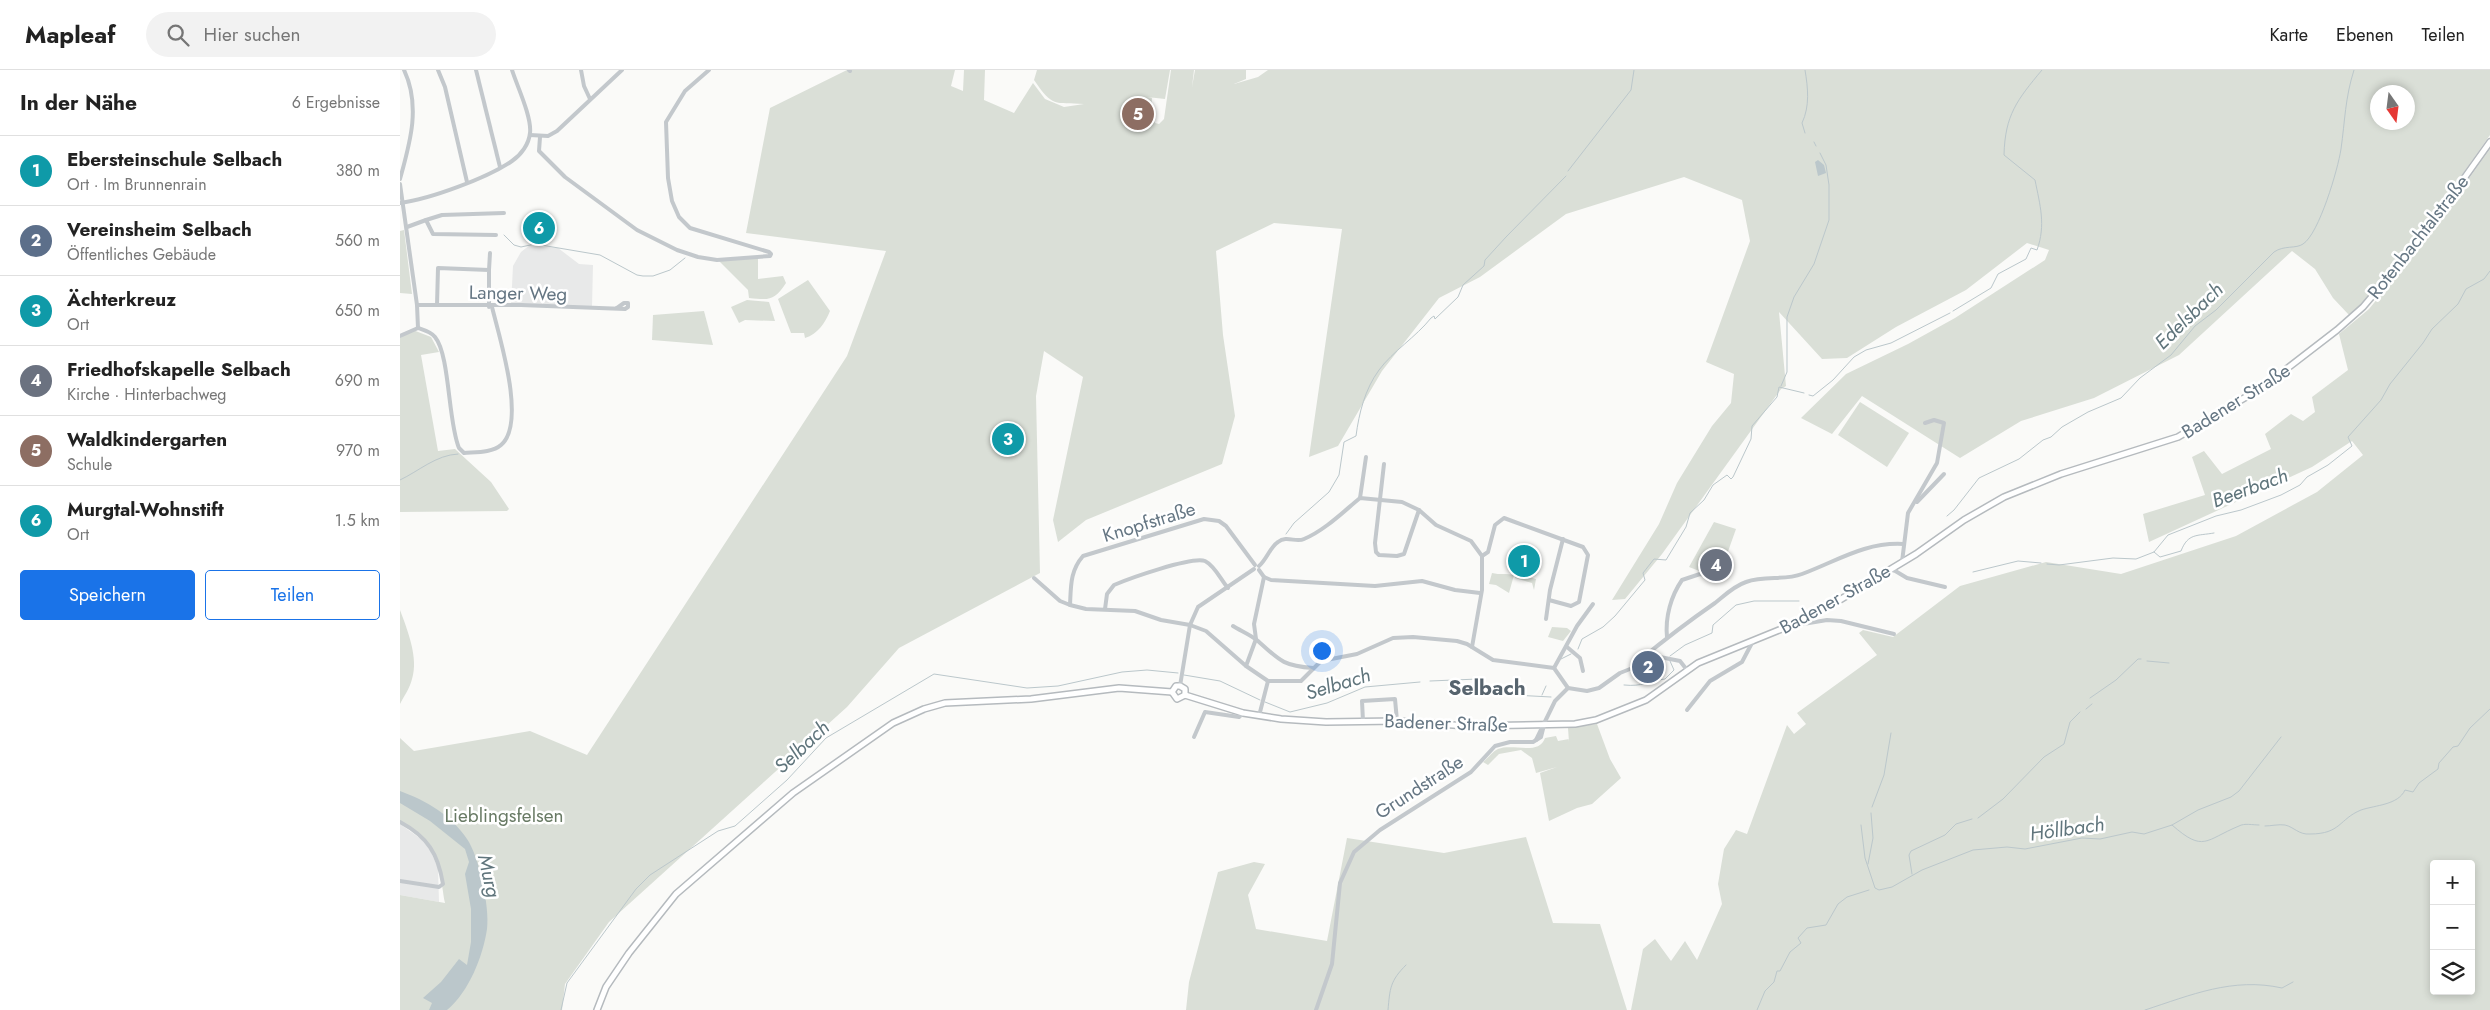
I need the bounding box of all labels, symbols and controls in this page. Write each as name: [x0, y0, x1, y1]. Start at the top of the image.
search box: [146, 12, 496, 57]
text: Mapleaf: [25, 17, 116, 52]
icon: search: [164, 21, 192, 49]
text: Hier suchen: [204, 21, 301, 48]
text: Karte: [2269, 22, 2308, 48]
text: Ebenen: [2336, 22, 2394, 48]
text: Teilen: [2422, 22, 2465, 48]
north arrow: [2370, 85, 2415, 130]
text: In der Nähe: [20, 88, 137, 118]
text: 6 Ergebnisse: [292, 91, 380, 114]
pin: 5: [1122, 95, 1154, 133]
text: Ebersteinschule Selbach: [67, 146, 282, 173]
text: 1: [32, 159, 40, 182]
text: 380 m: [336, 159, 380, 182]
street label: Rotenbachtalstraße: [2361, 169, 2475, 305]
text: Ort · Im Brunnenrain: [67, 173, 207, 196]
pin: 6: [523, 209, 555, 247]
text: Vereinsheim Selbach: [67, 216, 252, 243]
text: 2: [31, 229, 41, 252]
text: 560 m: [335, 229, 380, 252]
text: Öffentliches Gebäude: [67, 243, 216, 266]
water label: Edelsbach: [2148, 276, 2230, 356]
street label: Langer Weg: [469, 279, 567, 307]
text: Ächterkreuz: [67, 286, 176, 313]
text: 3: [31, 299, 41, 322]
text: 650 m: [335, 299, 380, 322]
text: Ort: [67, 313, 89, 336]
text: Friedhofskapelle Selbach: [67, 356, 291, 383]
street label: Badener Straße: [2176, 357, 2296, 445]
text: 4: [30, 369, 42, 392]
text: 690 m: [335, 369, 380, 392]
text: Kirche · Hinterbachweg: [67, 383, 227, 406]
pin: 3: [992, 420, 1024, 458]
text: Waldkindergarten: [67, 426, 227, 453]
text: 5: [31, 439, 41, 462]
text: 970 m: [336, 439, 380, 462]
text: Schule: [67, 453, 112, 476]
water label: Beerbach: [2208, 461, 2292, 515]
street label: Knopfstraße: [1099, 495, 1199, 549]
text: Murgtal-Wohnstift: [67, 496, 224, 523]
text: 6: [31, 509, 41, 532]
text: 1.5 km: [335, 509, 380, 532]
text: Ort: [67, 523, 89, 546]
pin: 1: [1508, 542, 1540, 580]
pin: 4: [1700, 546, 1732, 584]
street label: Badener Straße: [1774, 557, 1896, 641]
button: Speichern: [20, 570, 195, 620]
button: Teilen: [205, 570, 380, 620]
your location: [1309, 638, 1335, 664]
pin: 2: [1632, 648, 1664, 686]
water label: Selbach: [1302, 660, 1374, 708]
district label: Selbach: [1448, 673, 1526, 703]
street label: Badener Straße: [1384, 707, 1508, 739]
water label: Selbach: [768, 714, 836, 780]
street label: Grundstraße: [1370, 748, 1469, 826]
park label: Lieblingsfelsen: [445, 802, 563, 829]
water label: Höllbach: [2028, 809, 2106, 849]
water label: Murg: [470, 852, 508, 900]
map controls: [2430, 860, 2475, 995]
button: +: [2430, 860, 2475, 905]
button: −: [2430, 905, 2475, 950]
button: layers: [2430, 950, 2475, 995]

